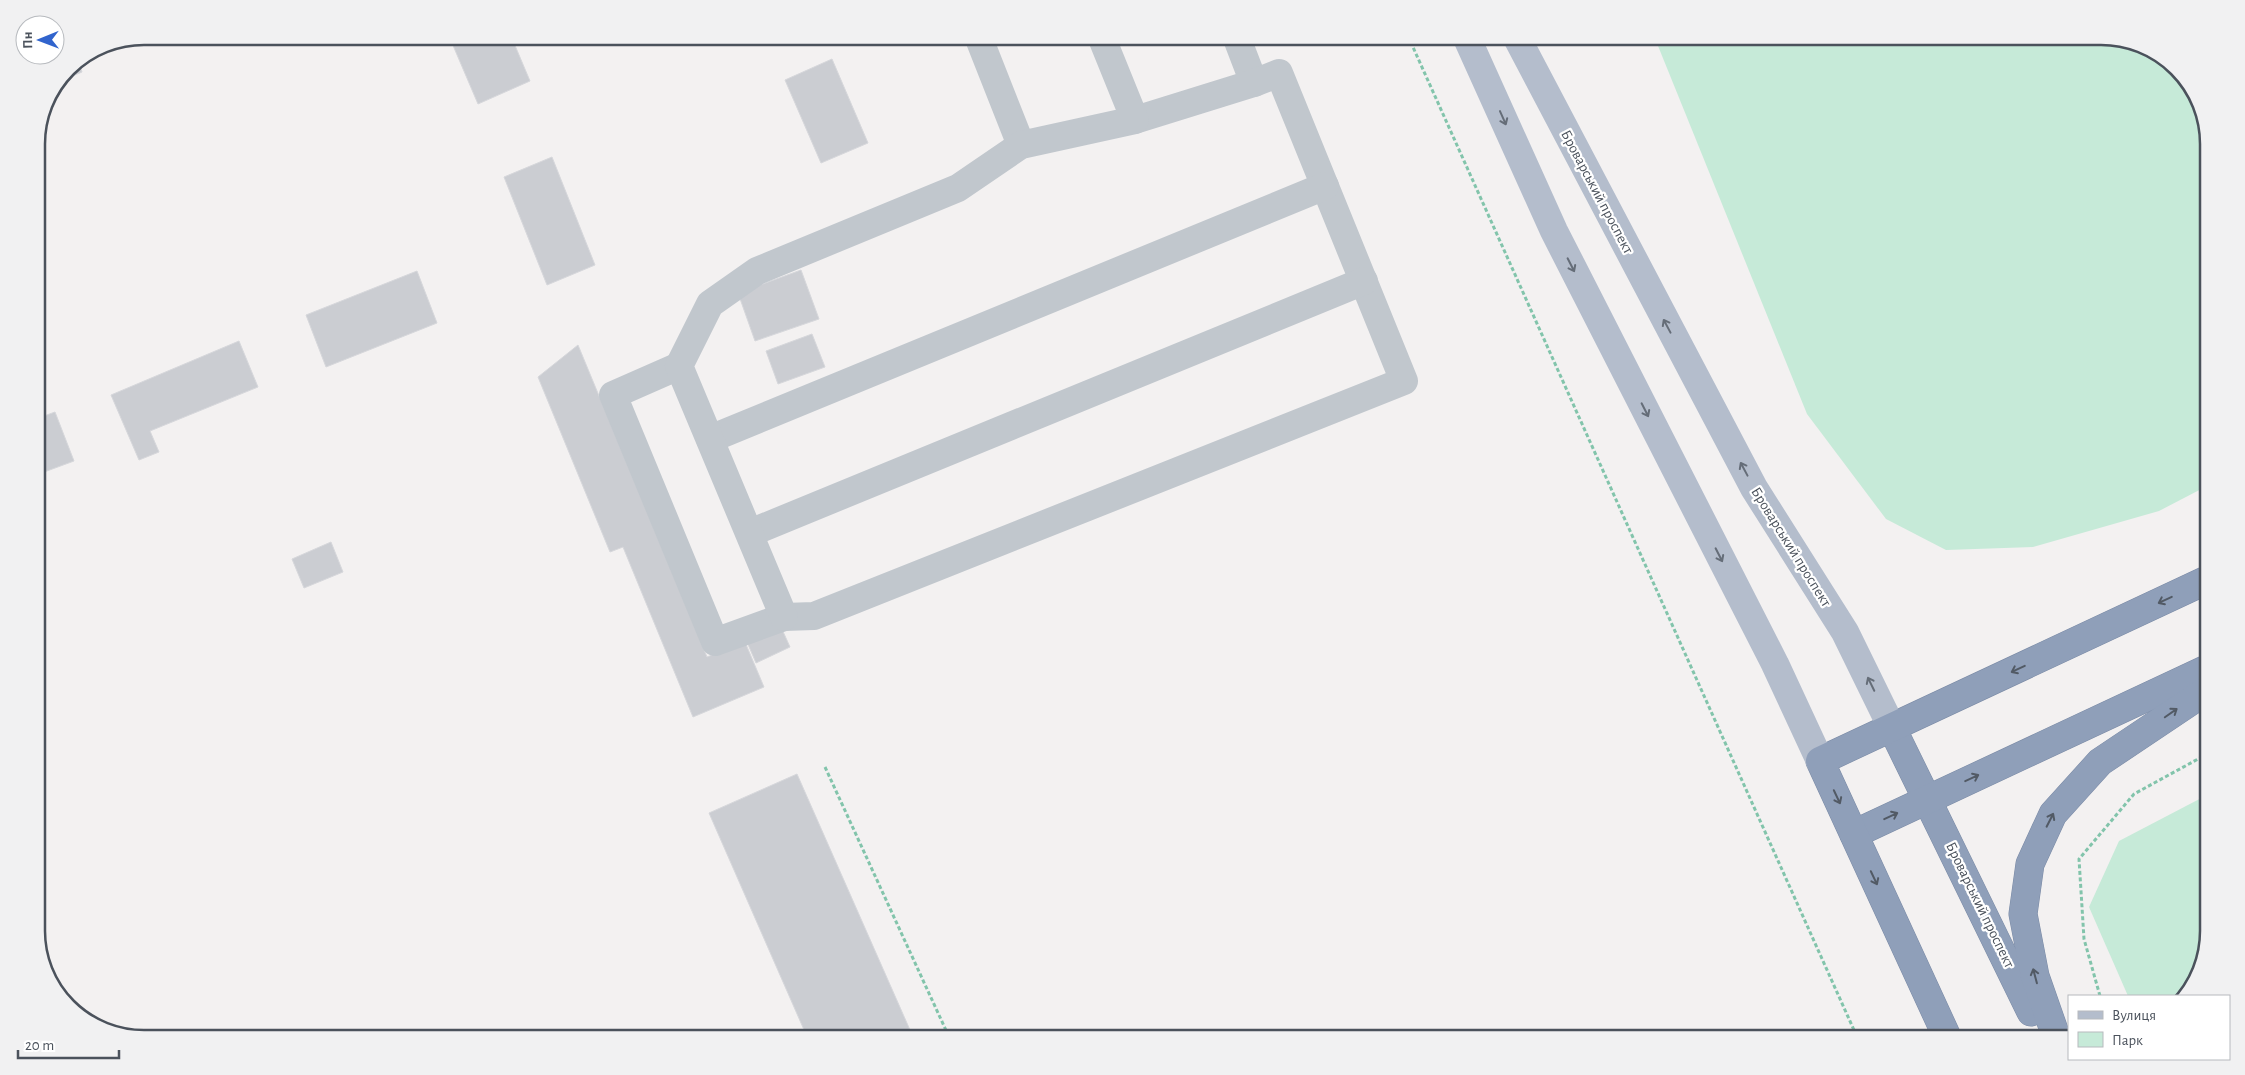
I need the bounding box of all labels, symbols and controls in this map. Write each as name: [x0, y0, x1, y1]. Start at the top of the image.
north arrow: [15, 15, 65, 65]
text: Пн: [21, 32, 35, 49]
one-way arrow: [1498, 110, 1508, 125]
street label: Броварський проспект: [1558, 128, 1636, 257]
one-way arrow: [1567, 257, 1576, 272]
one-way arrow: [1662, 319, 1671, 334]
one-way arrow: [1641, 402, 1650, 417]
one-way arrow: [1738, 463, 1748, 477]
street label: Броварський проспект: [1748, 485, 1834, 610]
one-way arrow: [1714, 547, 1724, 562]
one-way arrow: [2158, 596, 2173, 605]
one-way arrow: [2011, 665, 2026, 675]
one-way arrow: [1866, 677, 1875, 692]
one-way arrow: [2164, 708, 2178, 718]
one-way arrow: [1964, 773, 1979, 783]
one-way arrow: [1832, 789, 1842, 804]
one-way arrow: [1883, 811, 1898, 821]
one-way arrow: [2046, 813, 2055, 828]
street label: Броварський проспект: [1943, 840, 2017, 971]
one-way arrow: [1870, 870, 1879, 885]
one-way arrow: [2030, 969, 2040, 985]
legend: [2068, 995, 2230, 1060]
text: Вулиця: [2112, 1008, 2156, 1023]
scale bar: [18, 1028, 119, 1060]
text: Парк: [2112, 1033, 2143, 1048]
text: 20 m: [25, 1038, 54, 1053]

